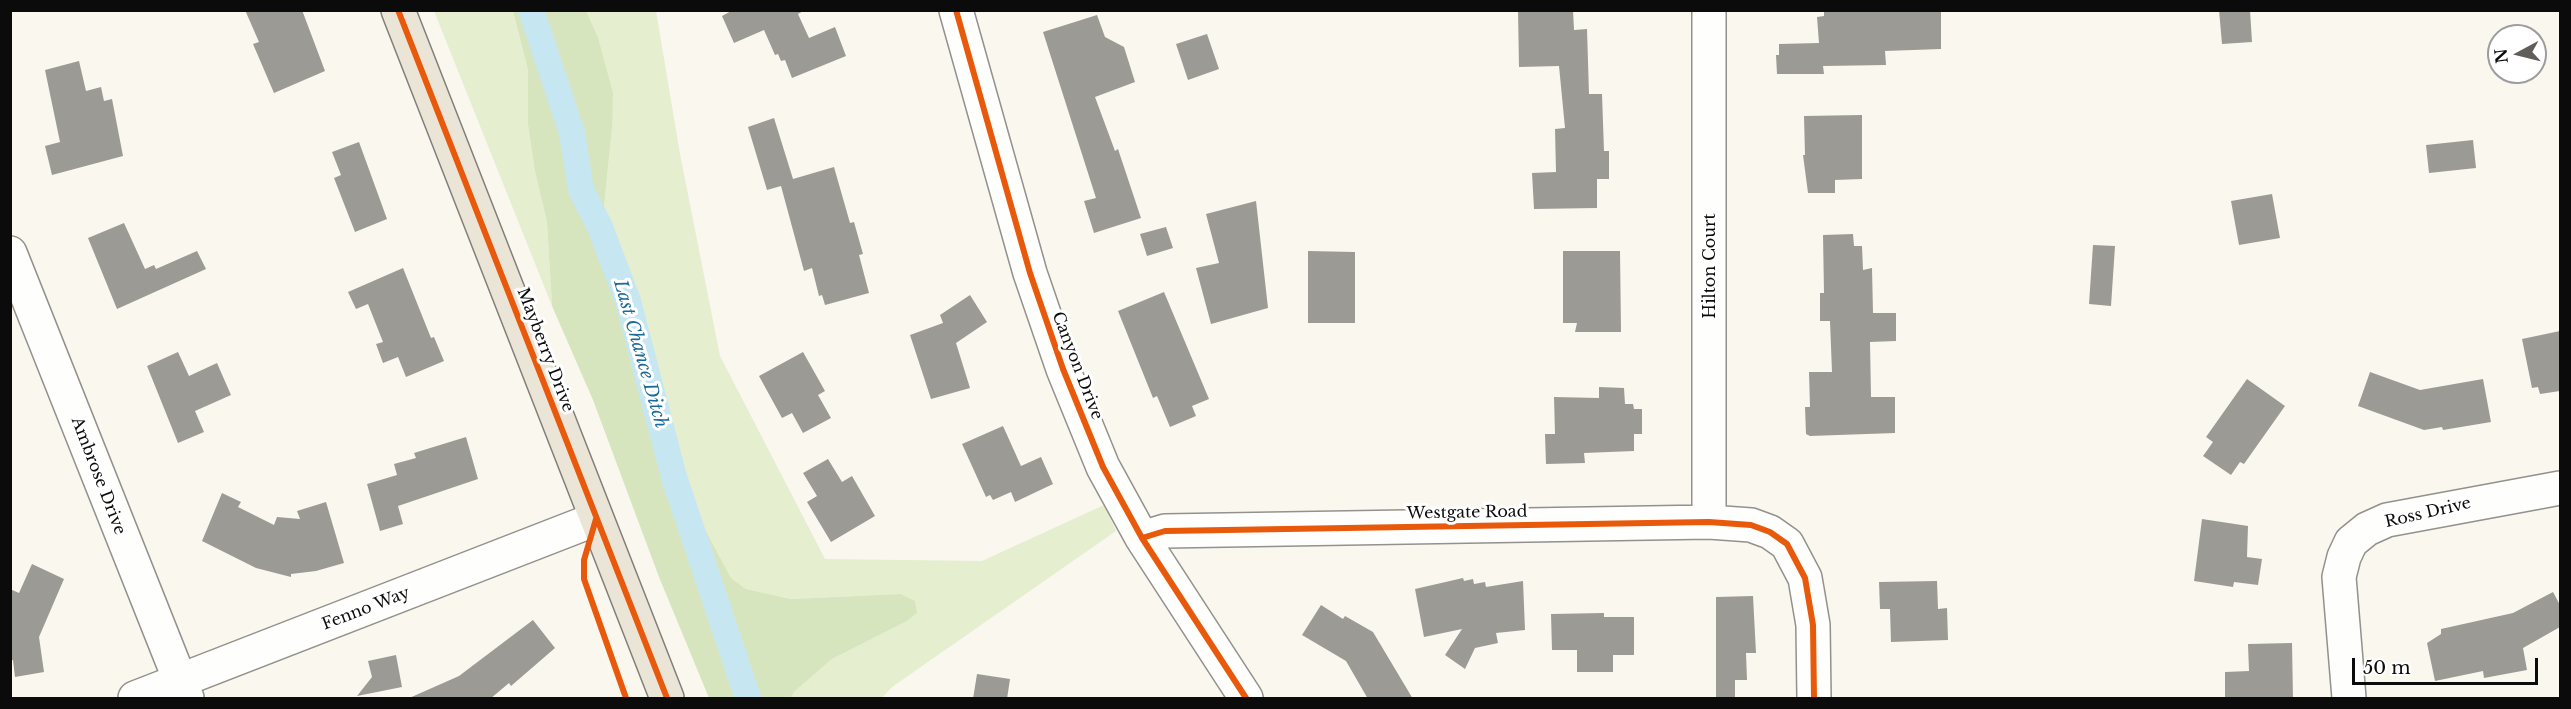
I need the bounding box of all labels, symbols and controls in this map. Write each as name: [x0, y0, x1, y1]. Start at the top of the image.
north arrow: [2487, 24, 2547, 84]
text: N: [2490, 47, 2512, 65]
street label: Hilton Court: [1700, 213, 1720, 319]
water label: Last Chance Ditch: [608, 277, 672, 431]
street label: Mayberry Drive: [512, 285, 578, 415]
street label: Canyon Drive: [1048, 309, 1106, 423]
street label: Ambrose Drive: [67, 414, 129, 538]
street label: Ross Drive: [2383, 494, 2473, 532]
street label: Westgate Road: [1406, 502, 1528, 524]
street label: Fenno Way: [319, 583, 413, 635]
scale bar: [2355, 646, 2541, 684]
text: 50 m: [2363, 657, 2411, 679]

